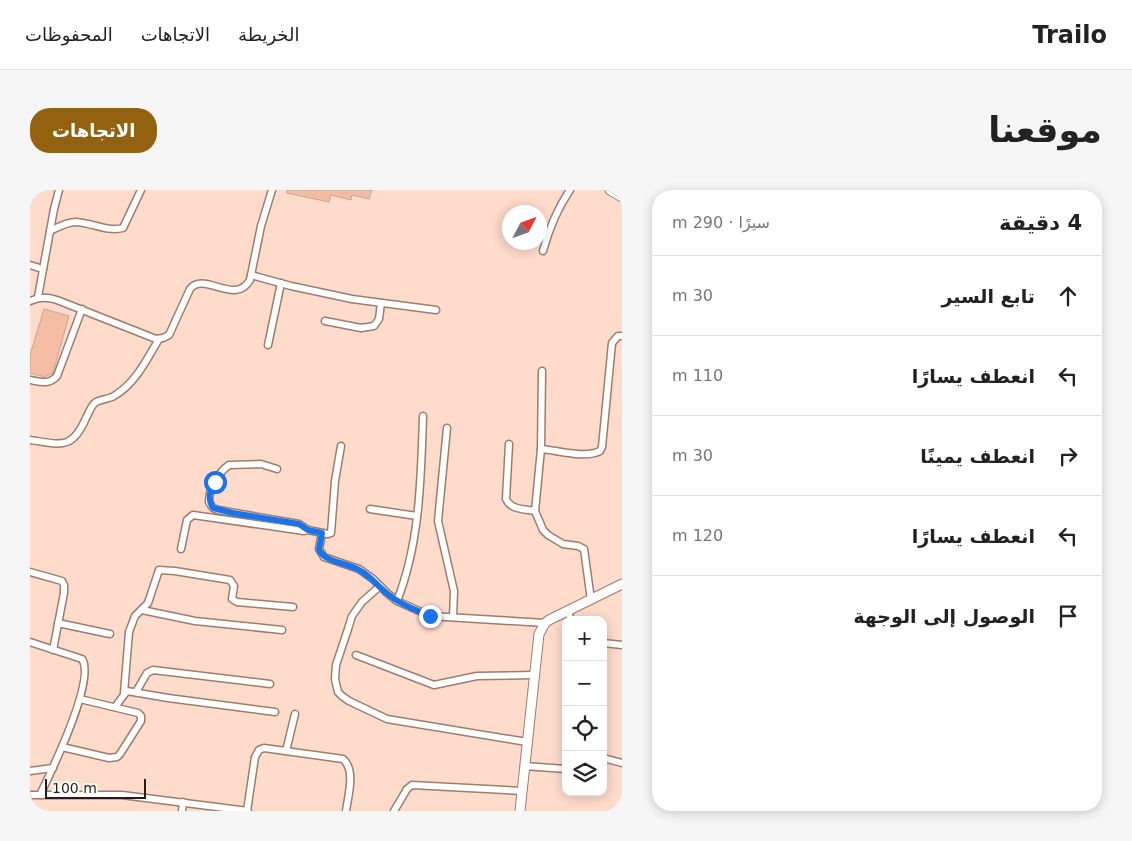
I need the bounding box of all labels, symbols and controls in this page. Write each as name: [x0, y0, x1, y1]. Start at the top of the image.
text: Trailo: [1032, 21, 1107, 49]
text: المحفوظات: [25, 24, 113, 45]
text: الاتجاهات: [141, 24, 210, 45]
text: الخريطة: [238, 24, 299, 45]
button: الاتجاهات: [30, 108, 157, 153]
text: موقعنا: [988, 110, 1102, 150]
north arrow: [502, 205, 547, 250]
text: 4 دقيقة: [999, 211, 1082, 235]
text: سيرًا · 290 m: [672, 213, 770, 232]
icon: ahead: [1054, 282, 1082, 310]
text: تابع السير: [941, 285, 1035, 307]
text: 30 m: [672, 286, 713, 305]
icon: left: [1054, 362, 1082, 390]
text: انعطف يسارًا: [912, 365, 1035, 387]
text: 110 m: [672, 366, 723, 385]
icon: right: [1054, 442, 1082, 470]
text: انعطف يمينًا: [920, 445, 1035, 467]
text: 30 m: [672, 446, 713, 465]
route start: [204, 471, 227, 494]
icon: left: [1054, 522, 1082, 550]
text: انعطف يسارًا: [912, 525, 1035, 547]
text: 120 m: [672, 526, 723, 545]
icon: arrive: [1054, 602, 1082, 630]
route end: [419, 605, 442, 628]
text: الوصول إلى الوجهة: [853, 605, 1035, 627]
map controls: [562, 616, 607, 796]
button: +: [562, 616, 607, 661]
button: −: [562, 661, 607, 706]
button: locate: [562, 706, 607, 751]
button: layers: [562, 751, 607, 796]
scale bar: [45, 776, 146, 799]
text: 100 m: [52, 780, 97, 796]

